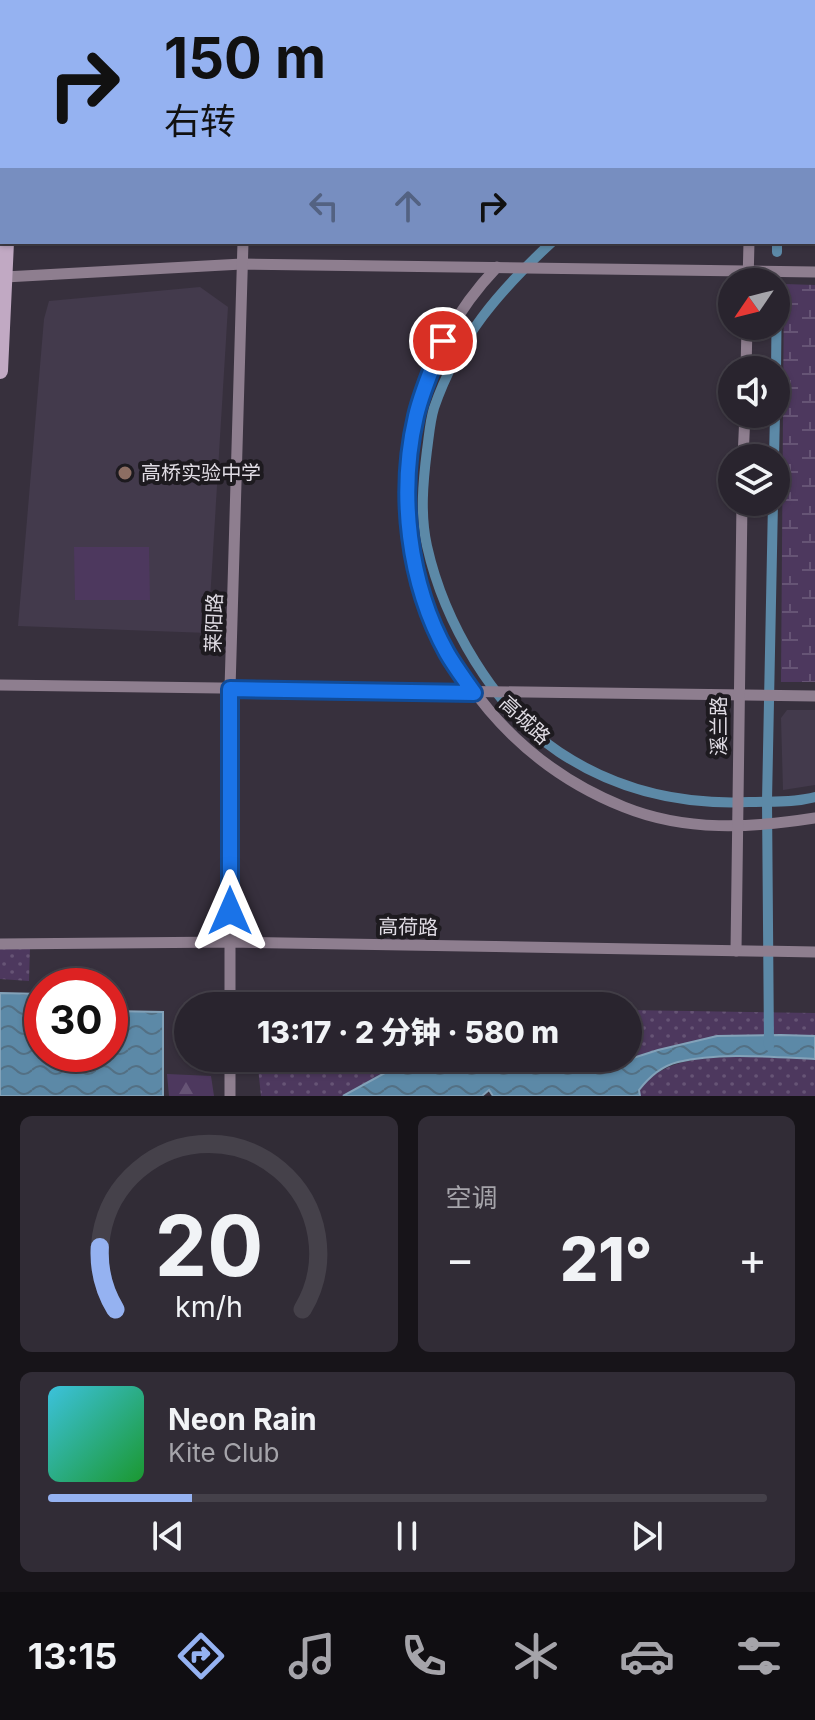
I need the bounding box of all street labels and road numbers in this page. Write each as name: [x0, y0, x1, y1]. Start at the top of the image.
street label: 莱阳路: [201, 593, 227, 653]
street label: 高城路: [495, 691, 555, 749]
street label: 溪兰路: [707, 696, 731, 756]
street label: 高荷路: [378, 914, 438, 940]

